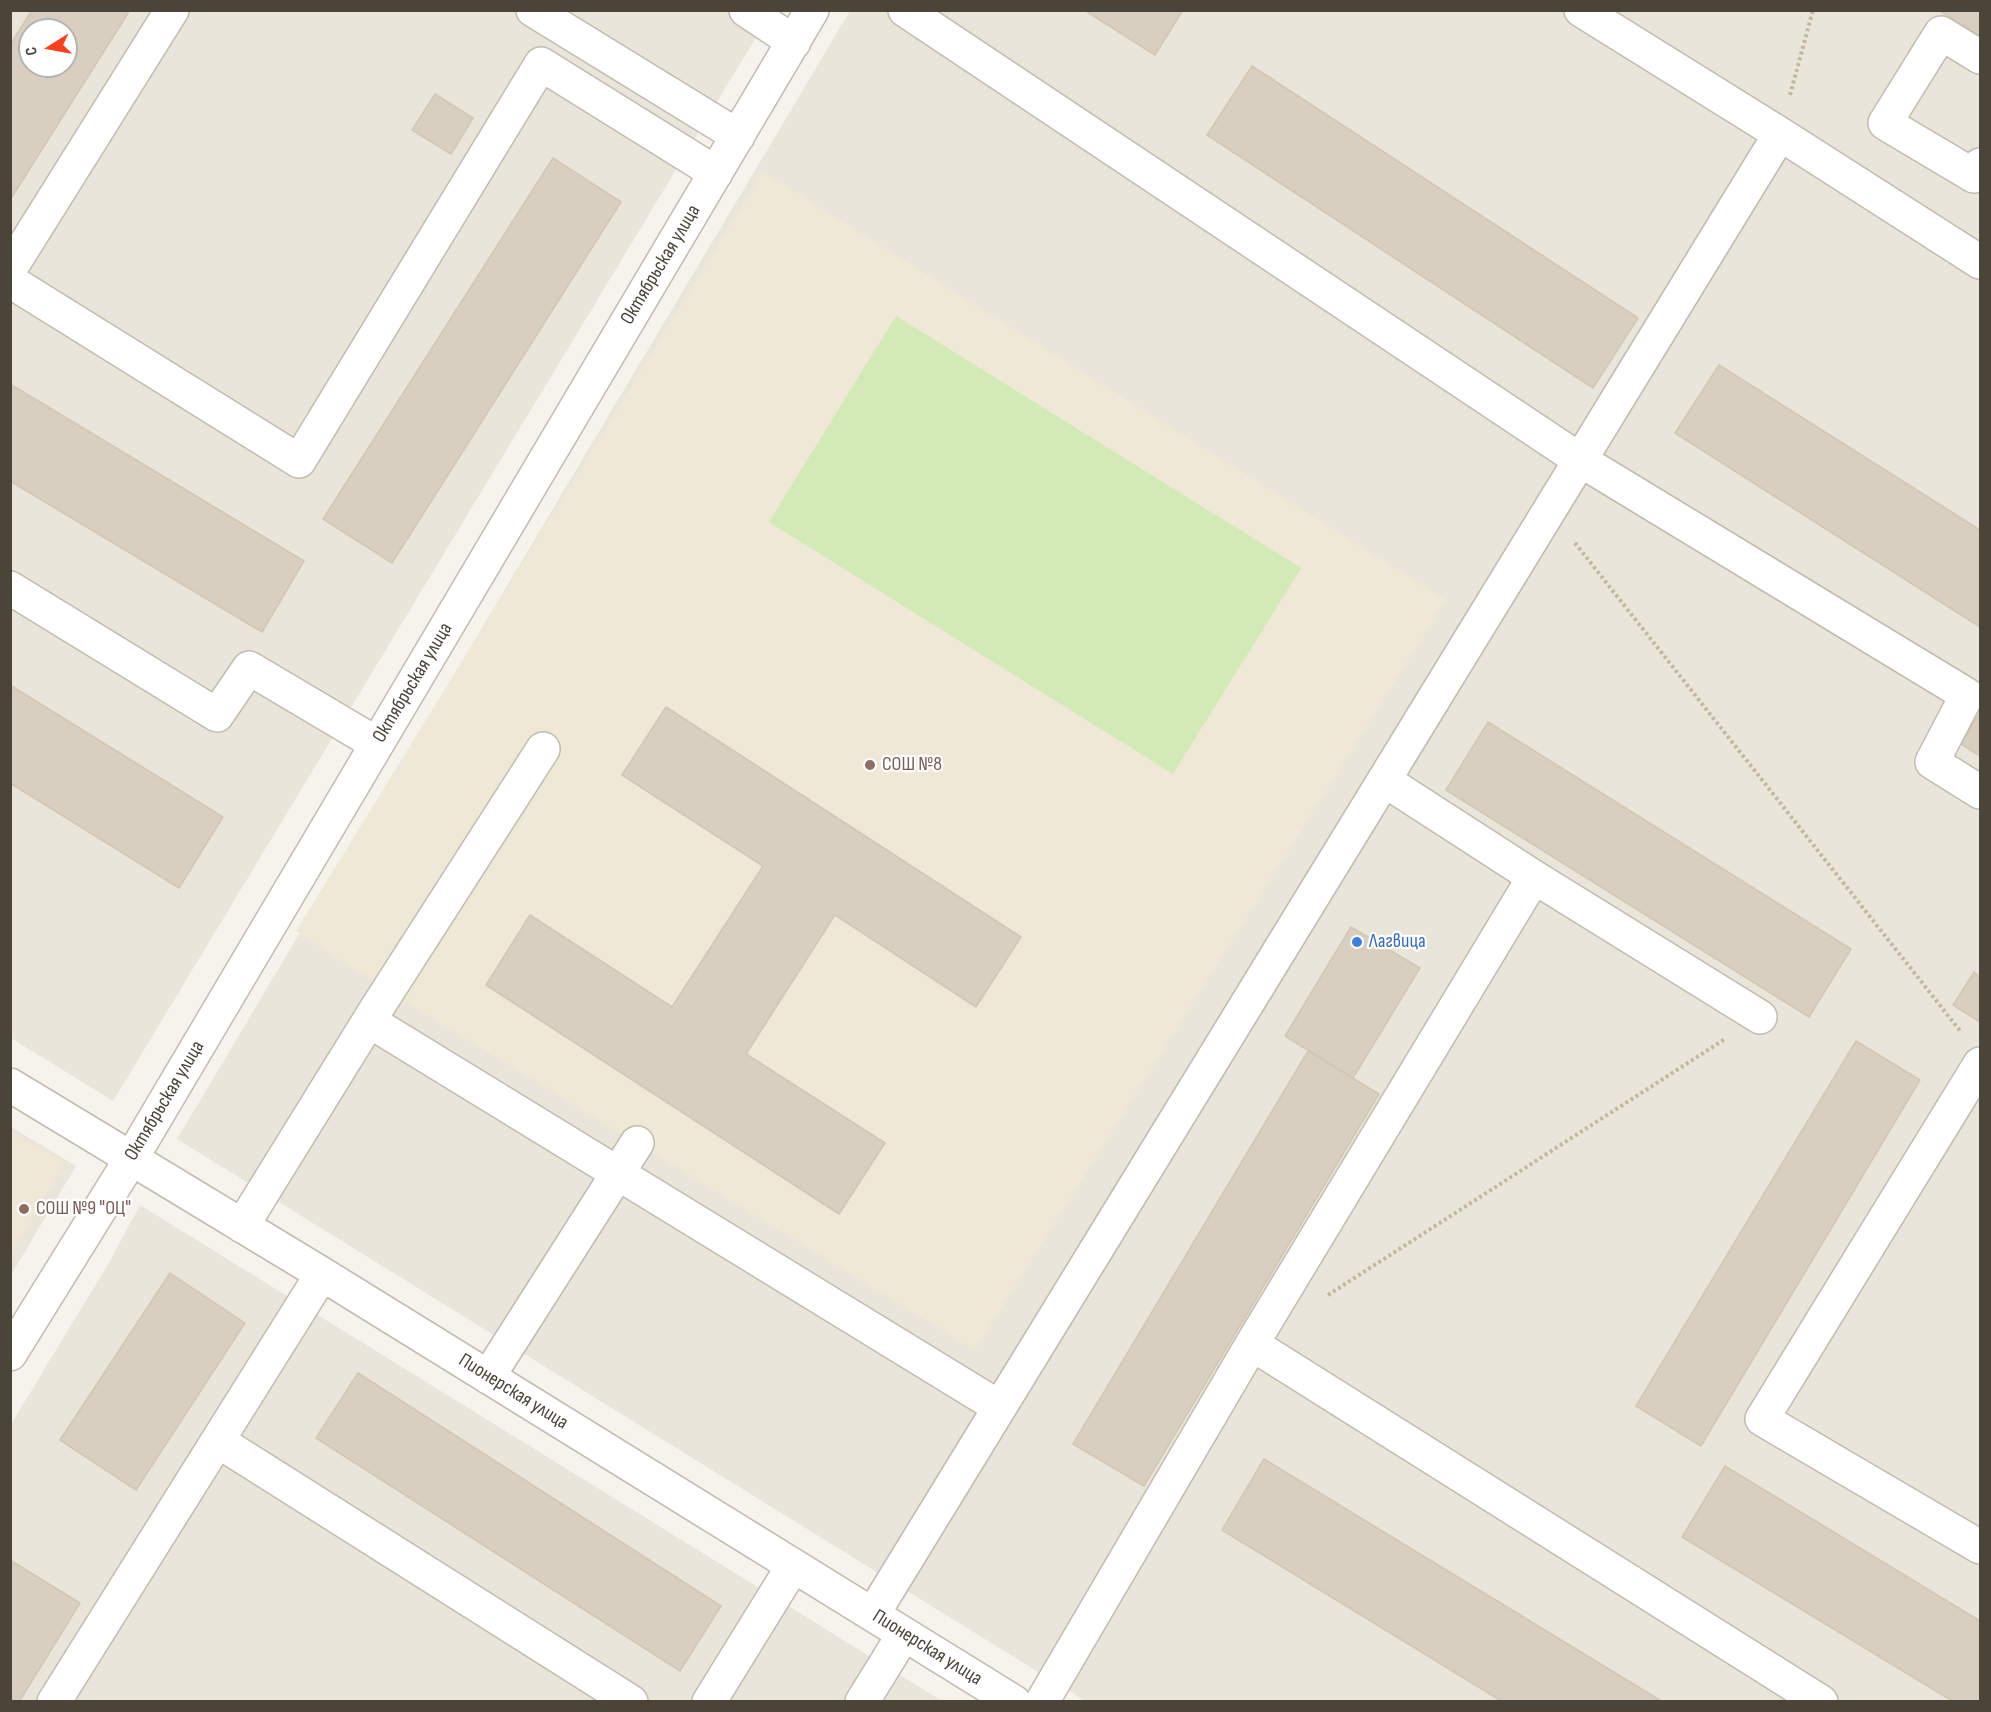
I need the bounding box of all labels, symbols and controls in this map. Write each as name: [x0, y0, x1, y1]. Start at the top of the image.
north arrow: [18, 18, 78, 78]
text: С: [22, 45, 42, 57]
street label: Октябрьская улица: [616, 201, 706, 329]
street label: Октябрьская улица: [368, 619, 458, 747]
place label: СОШ №8: [882, 753, 942, 777]
marker: СОШ №8: [863, 758, 877, 772]
place label: Лагвица: [1369, 930, 1426, 954]
marker: Лагвица: [1350, 935, 1364, 949]
street label: Октябрьская улица: [120, 1037, 210, 1165]
place label: СОШ №9 "ОЦ": [36, 1197, 131, 1221]
marker: СОШ №9 "ОЦ": [17, 1202, 31, 1216]
street label: Пионерская улица: [454, 1349, 572, 1435]
street label: Пионерская улица: [868, 1605, 986, 1691]

